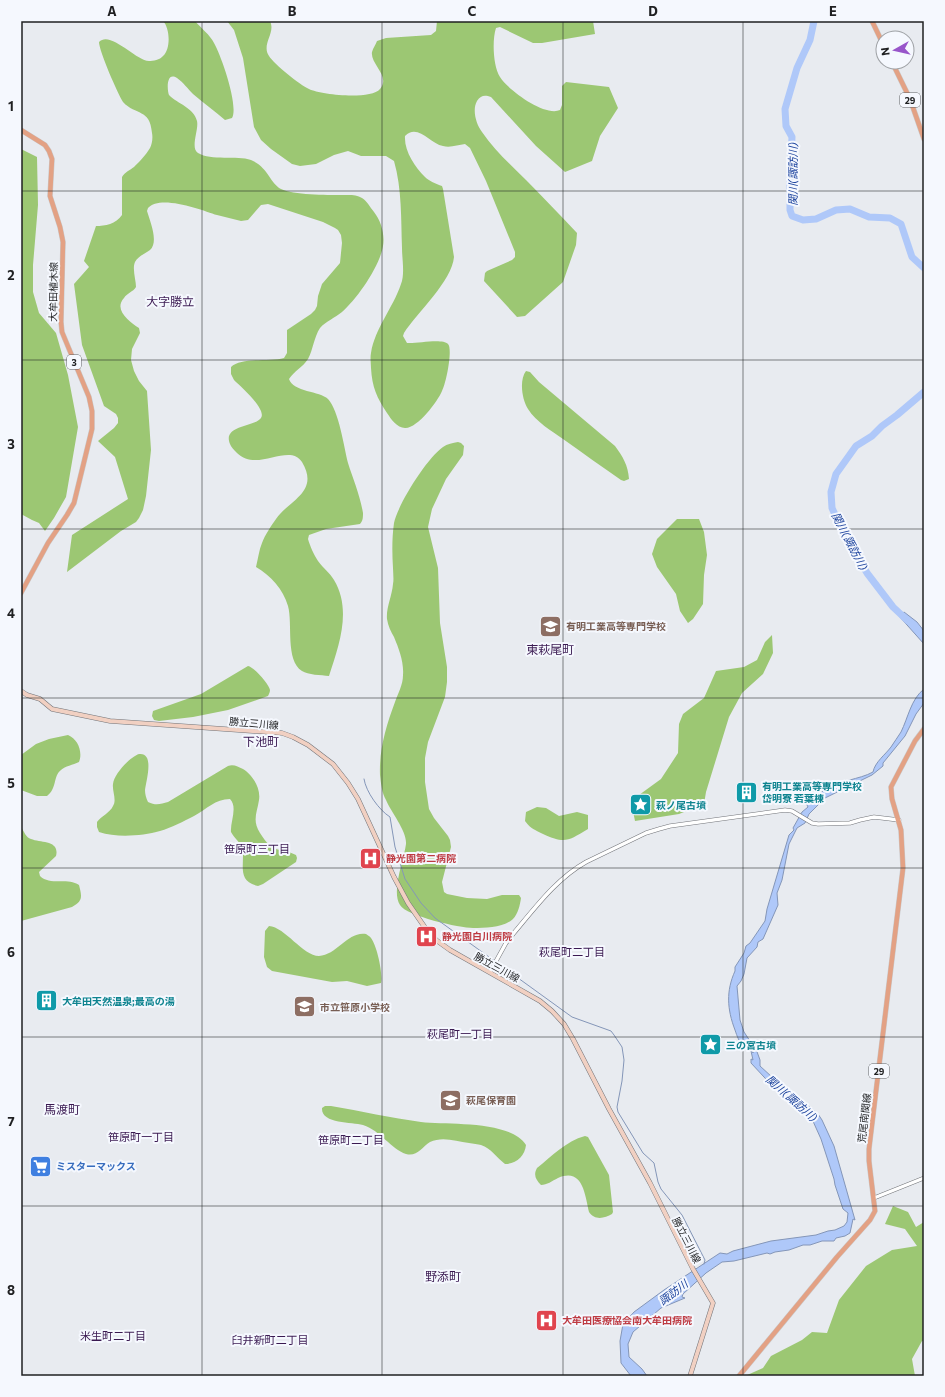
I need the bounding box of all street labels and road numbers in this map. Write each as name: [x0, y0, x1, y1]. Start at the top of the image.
road number: 29: [900, 93, 920, 107]
street label: 大牟田植木線: [46, 262, 60, 322]
road number: 3: [67, 355, 81, 369]
street label: 勝立三川線: [229, 715, 279, 731]
street label: 勝立三川線: [472, 950, 522, 984]
road number: 29: [869, 1064, 889, 1078]
street label: 荒尾南関線: [855, 1092, 873, 1144]
street label: 勝立三川線: [670, 1215, 704, 1265]

